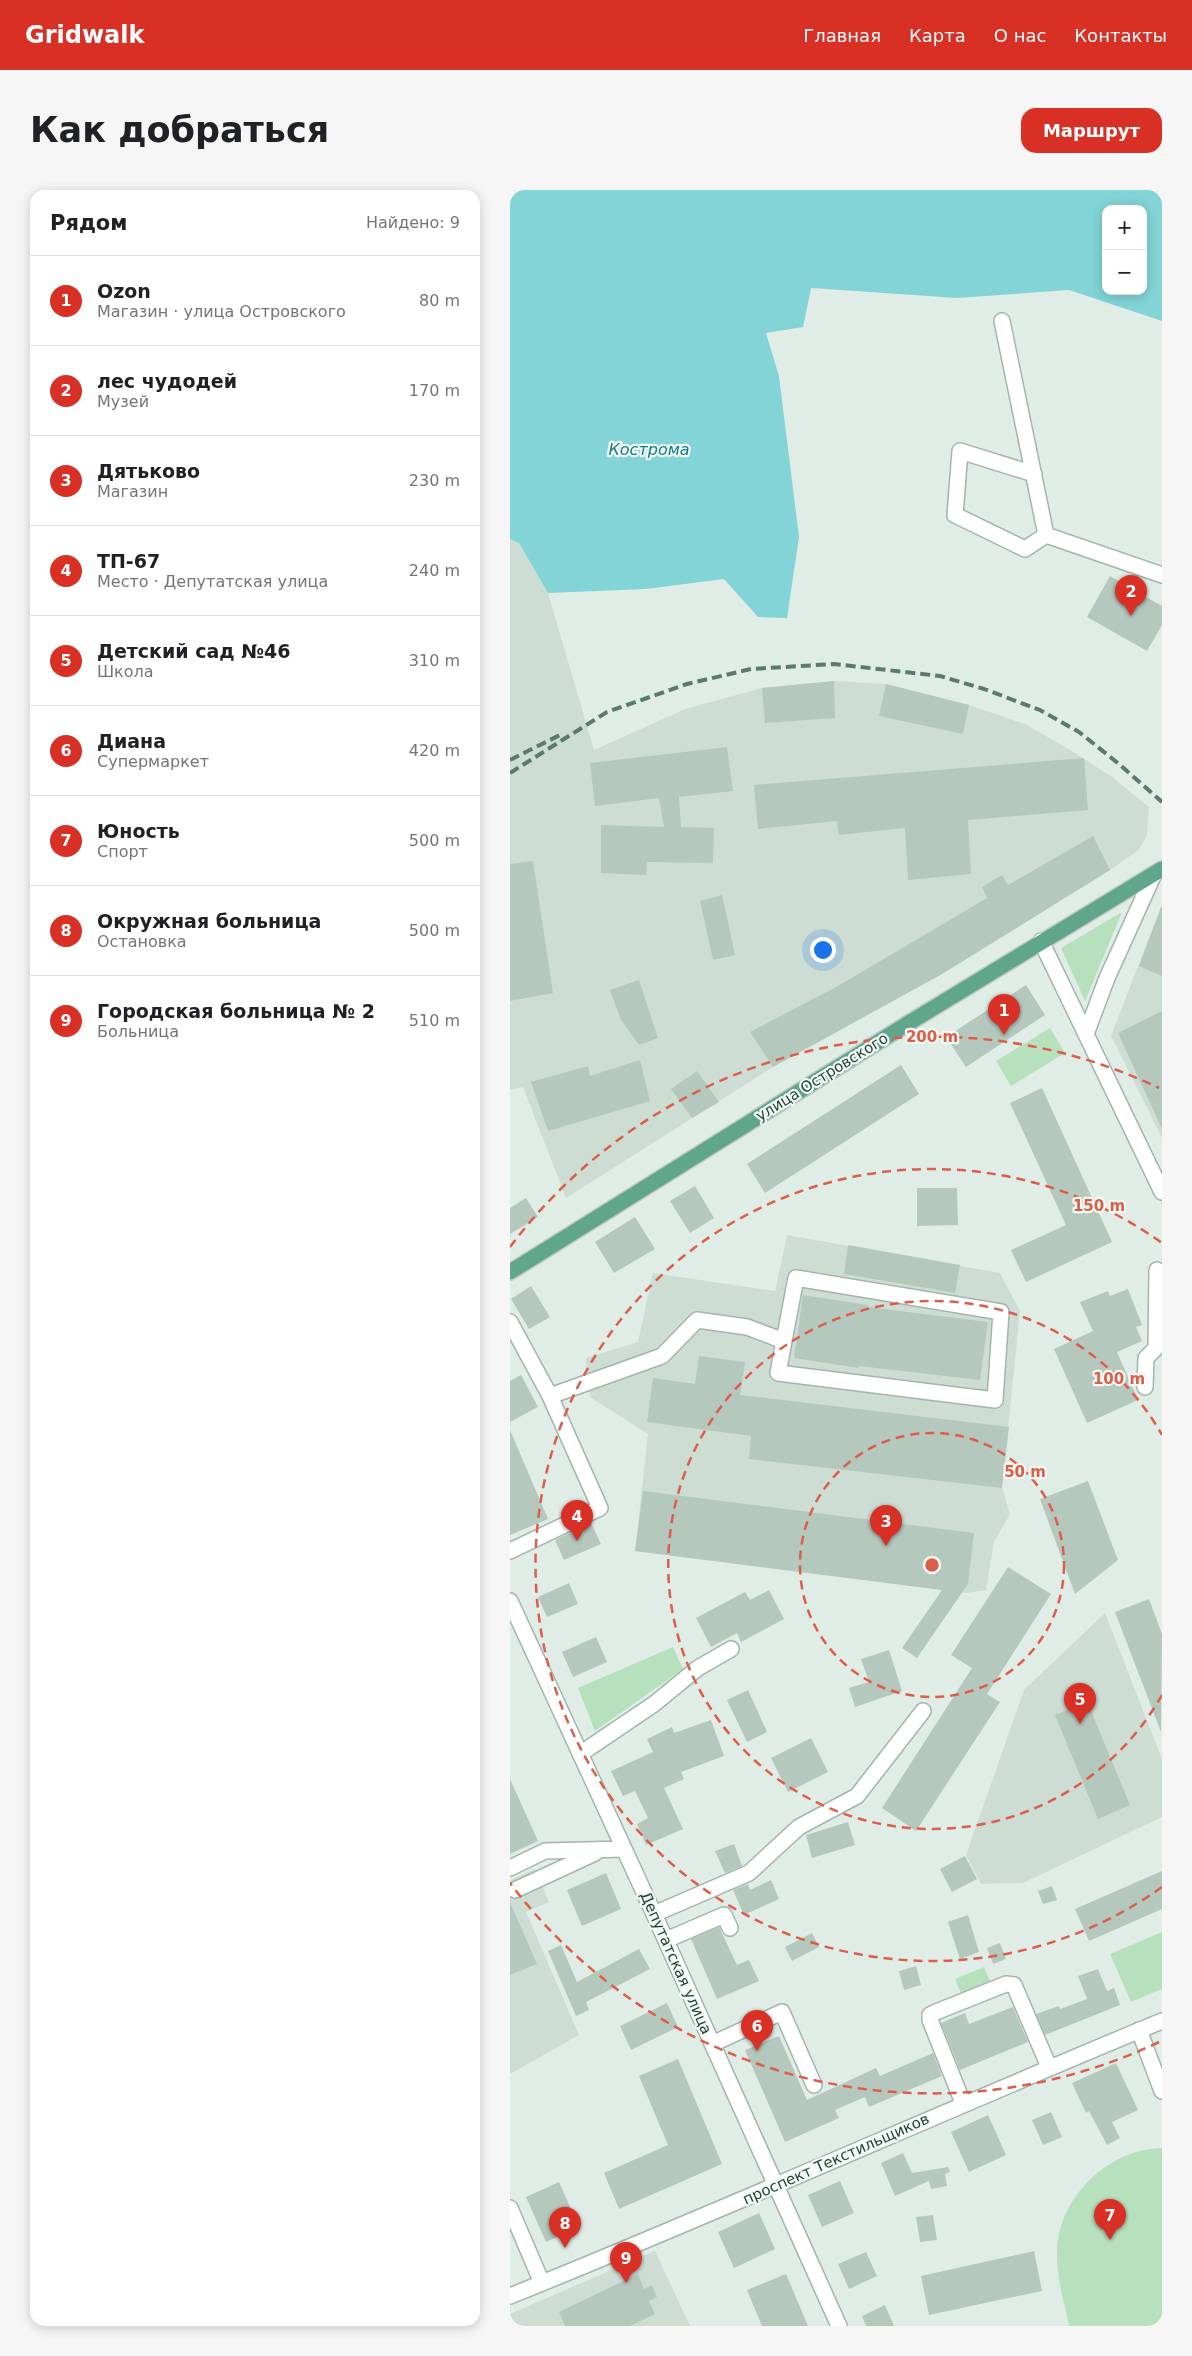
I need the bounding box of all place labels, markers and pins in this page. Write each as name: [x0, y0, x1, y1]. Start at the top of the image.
pin: 2: [1115, 575, 1147, 616]
pin: 1: [988, 994, 1020, 1035]
pin: 4: [561, 1500, 593, 1541]
pin: 3: [870, 1505, 902, 1546]
centre of rings: [923, 1556, 941, 1574]
pin: 5: [1064, 1683, 1096, 1724]
pin: 6: [741, 2010, 773, 2051]
pin: 7: [1094, 2199, 1126, 2240]
pin: 8: [549, 2207, 581, 2248]
pin: 9: [610, 2242, 642, 2283]

